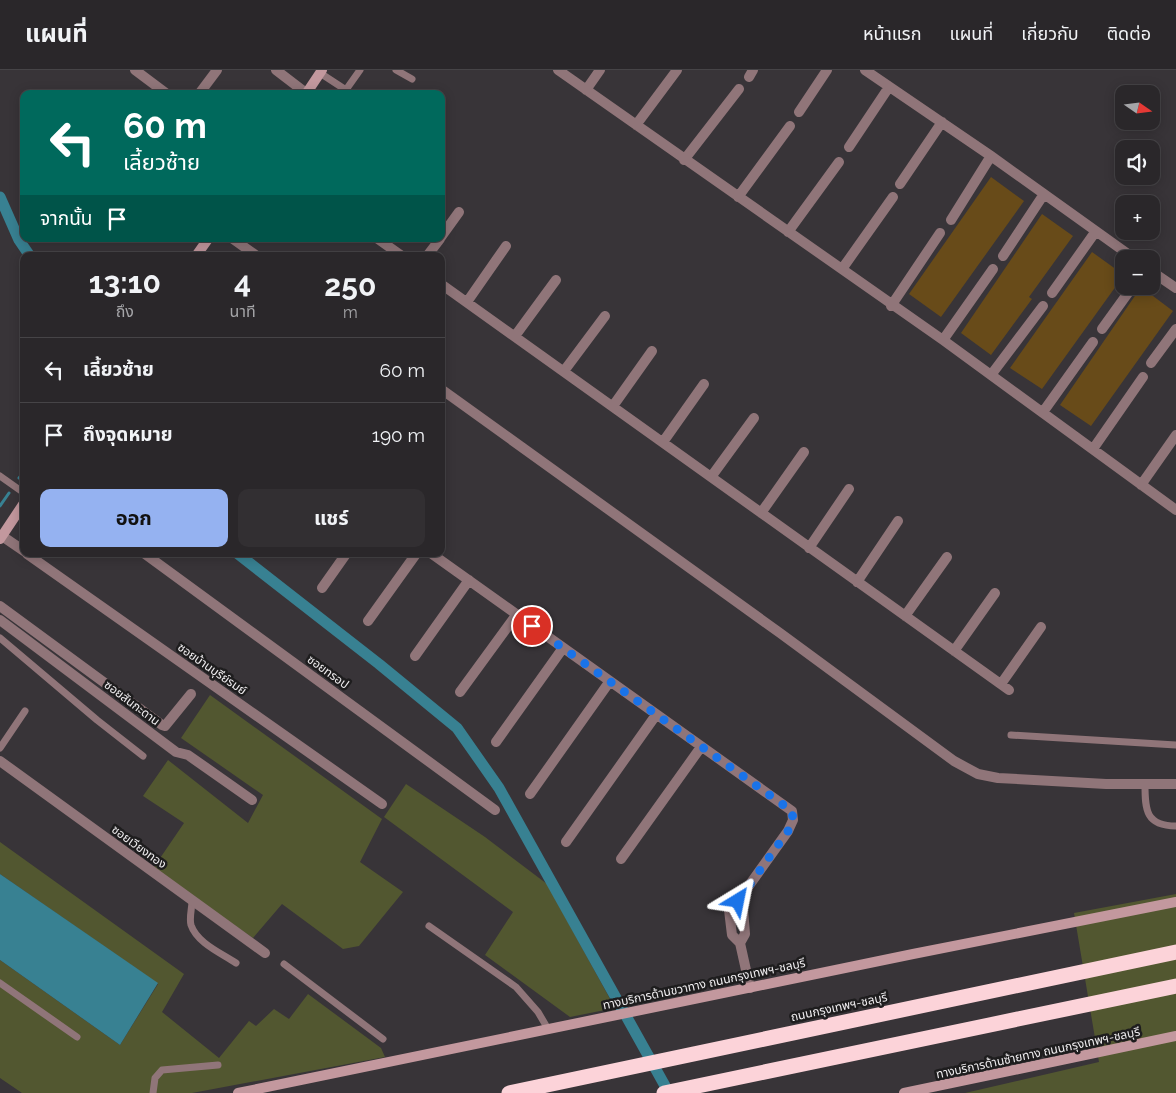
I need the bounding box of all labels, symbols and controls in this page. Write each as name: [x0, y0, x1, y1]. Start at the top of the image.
text: แผนที่: [25, 19, 88, 48]
text: หน้าแรก: [863, 23, 921, 44]
text: แผนที่: [949, 23, 993, 44]
text: เกี่ยวกับ: [1021, 23, 1079, 44]
text: ติดต่อ: [1107, 23, 1151, 44]
north arrow: [1115, 85, 1160, 130]
map controls: [1115, 85, 1160, 295]
text: 60 m: [123, 105, 207, 146]
icon: left: [40, 110, 105, 175]
button: sound: [1115, 140, 1160, 185]
text: เลี้ยวซ้าย: [123, 149, 200, 175]
button: +: [1115, 195, 1160, 240]
icon: arrive: [103, 205, 131, 233]
text: จากนั้น: [40, 207, 93, 229]
button: −: [1115, 250, 1160, 295]
text: 13:10: [89, 265, 161, 300]
text: 4: [234, 265, 251, 300]
text: 250: [324, 268, 376, 303]
text: ถึง: [116, 302, 134, 321]
text: นาที: [230, 302, 256, 321]
text: m: [343, 303, 358, 322]
icon: left: [40, 356, 68, 384]
text: เลี้ยวซ้าย: [83, 358, 154, 380]
text: 60 m: [380, 359, 425, 381]
icon: arrive: [40, 421, 68, 449]
text: ถึงจุดหมาย: [83, 423, 173, 445]
text: 190 m: [372, 424, 425, 446]
button: ออก: [40, 489, 228, 547]
button: แชร์: [238, 489, 425, 547]
pin: [511, 605, 553, 647]
icon: arrive: [518, 612, 546, 640]
street label: ซอยบ้านบุรีย์รมย์: [175, 640, 249, 698]
street label: ซอยทรอป: [304, 652, 352, 692]
street label: ซอยสันกะดาน: [102, 678, 162, 728]
street label: ซอยเวียงทอง: [109, 822, 169, 872]
position arrow: [711, 874, 763, 926]
street label: ทางบริการด้านขวาทาง ถนนกรุงเทพฯ-ชลบุรี: [601, 956, 807, 1012]
street label: ถนนกรุงเทพฯ-ชลบุรี: [789, 990, 889, 1024]
street label: ทางบริการด้านซ้ายทาง ถนนกรุงเทพฯ-ชลบุรี: [935, 1024, 1141, 1081]

